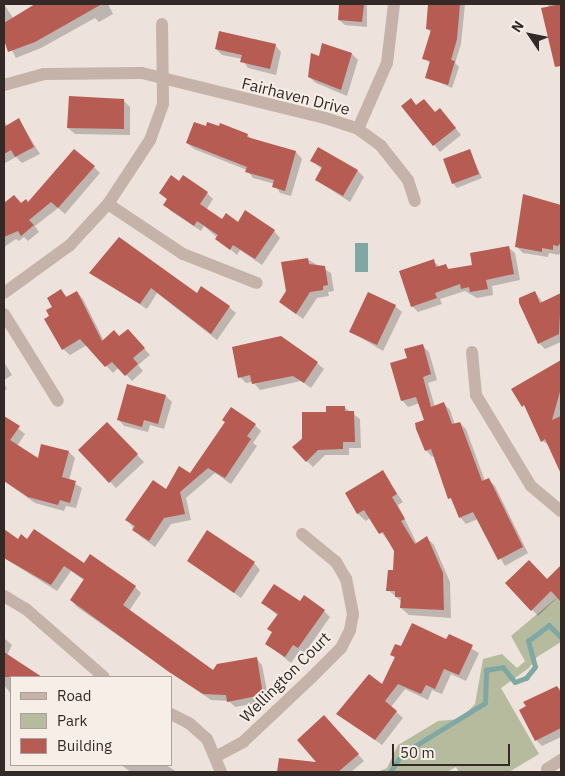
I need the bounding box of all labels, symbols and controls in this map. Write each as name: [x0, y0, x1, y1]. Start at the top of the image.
north arrow: [505, 10, 555, 60]
text: N: [507, 17, 528, 36]
street label: Fairhaven Drive: [240, 73, 352, 119]
street label: Wellington Court: [236, 628, 334, 726]
legend: [10, 676, 172, 766]
text: Road: [57, 686, 92, 705]
text: Park: [57, 711, 87, 730]
scale bar: [395, 734, 512, 766]
text: Building: [57, 736, 112, 755]
text: 50 m: [400, 743, 435, 762]

